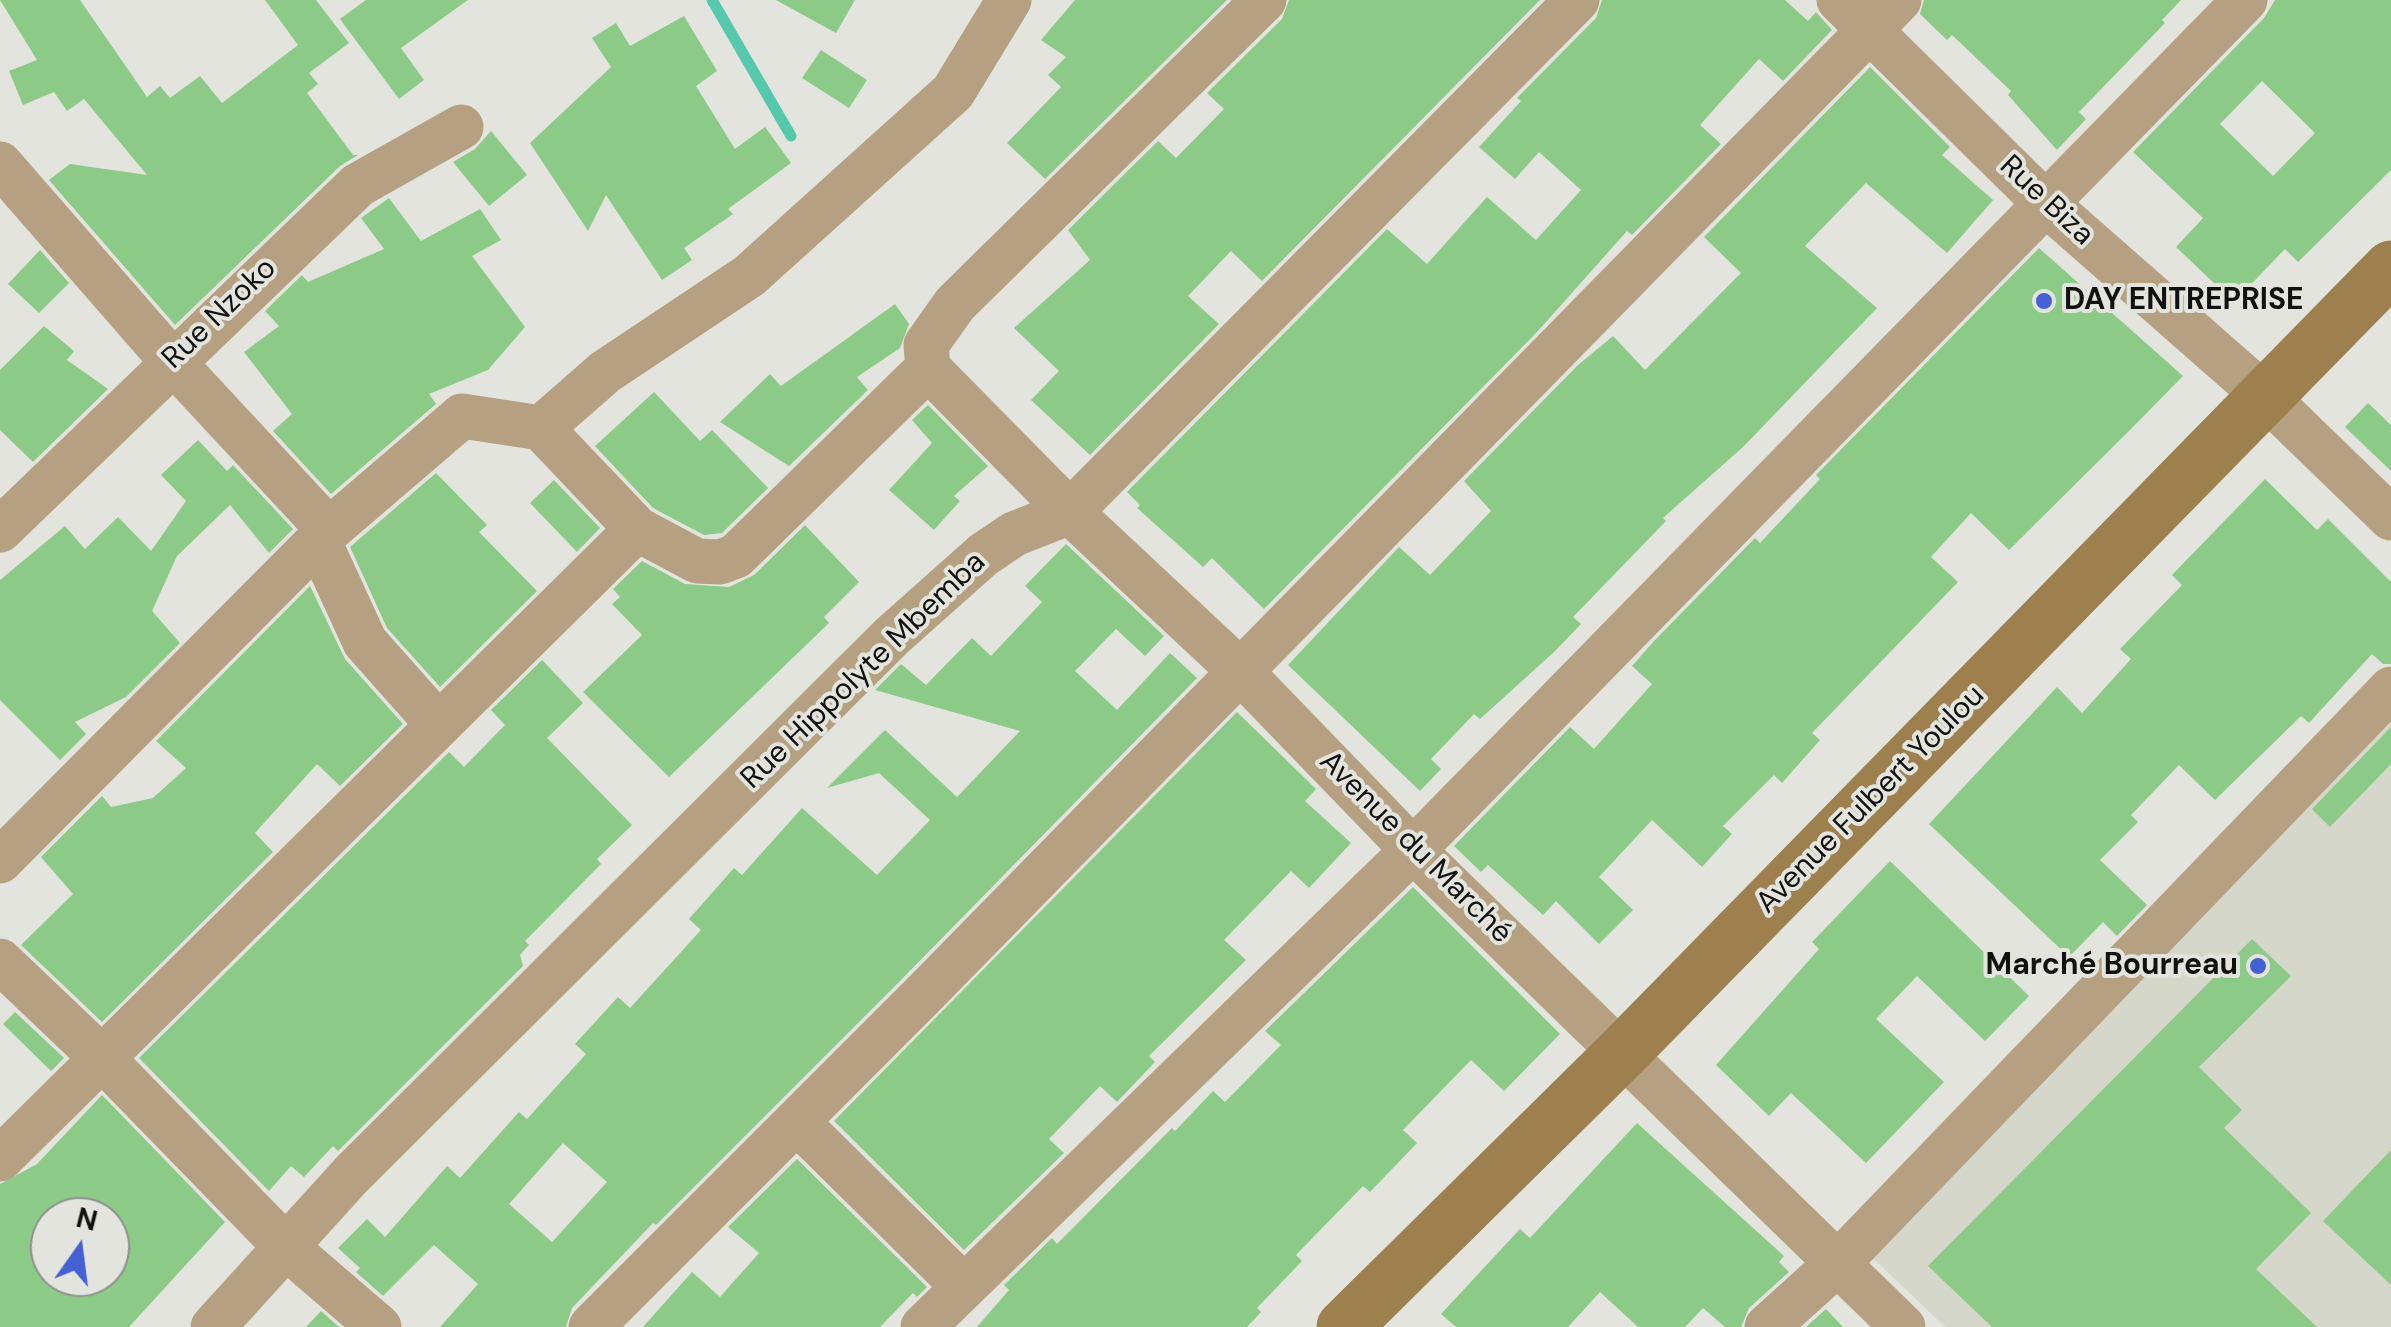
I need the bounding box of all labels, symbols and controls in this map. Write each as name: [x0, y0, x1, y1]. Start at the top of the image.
street label: Rue Biza: [1992, 148, 2100, 254]
street label: Rue Nzoko: [156, 251, 284, 377]
place label: DAY ENTREPRISE: [2064, 283, 2304, 319]
marker: DAY ENTREPRISE: [2033, 290, 2055, 312]
street label: Rue Hippolyte Mbemba: [734, 545, 994, 797]
street label: Avenue Fulbert Youlou: [1749, 678, 1993, 922]
street label: Avenue du Marché: [1311, 744, 1519, 952]
place label: Marché Bourreau: [1986, 948, 2238, 984]
marker: Marché Bourreau: [2247, 955, 2269, 977]
north arrow: [30, 1197, 130, 1297]
text: N: [73, 1199, 101, 1240]

